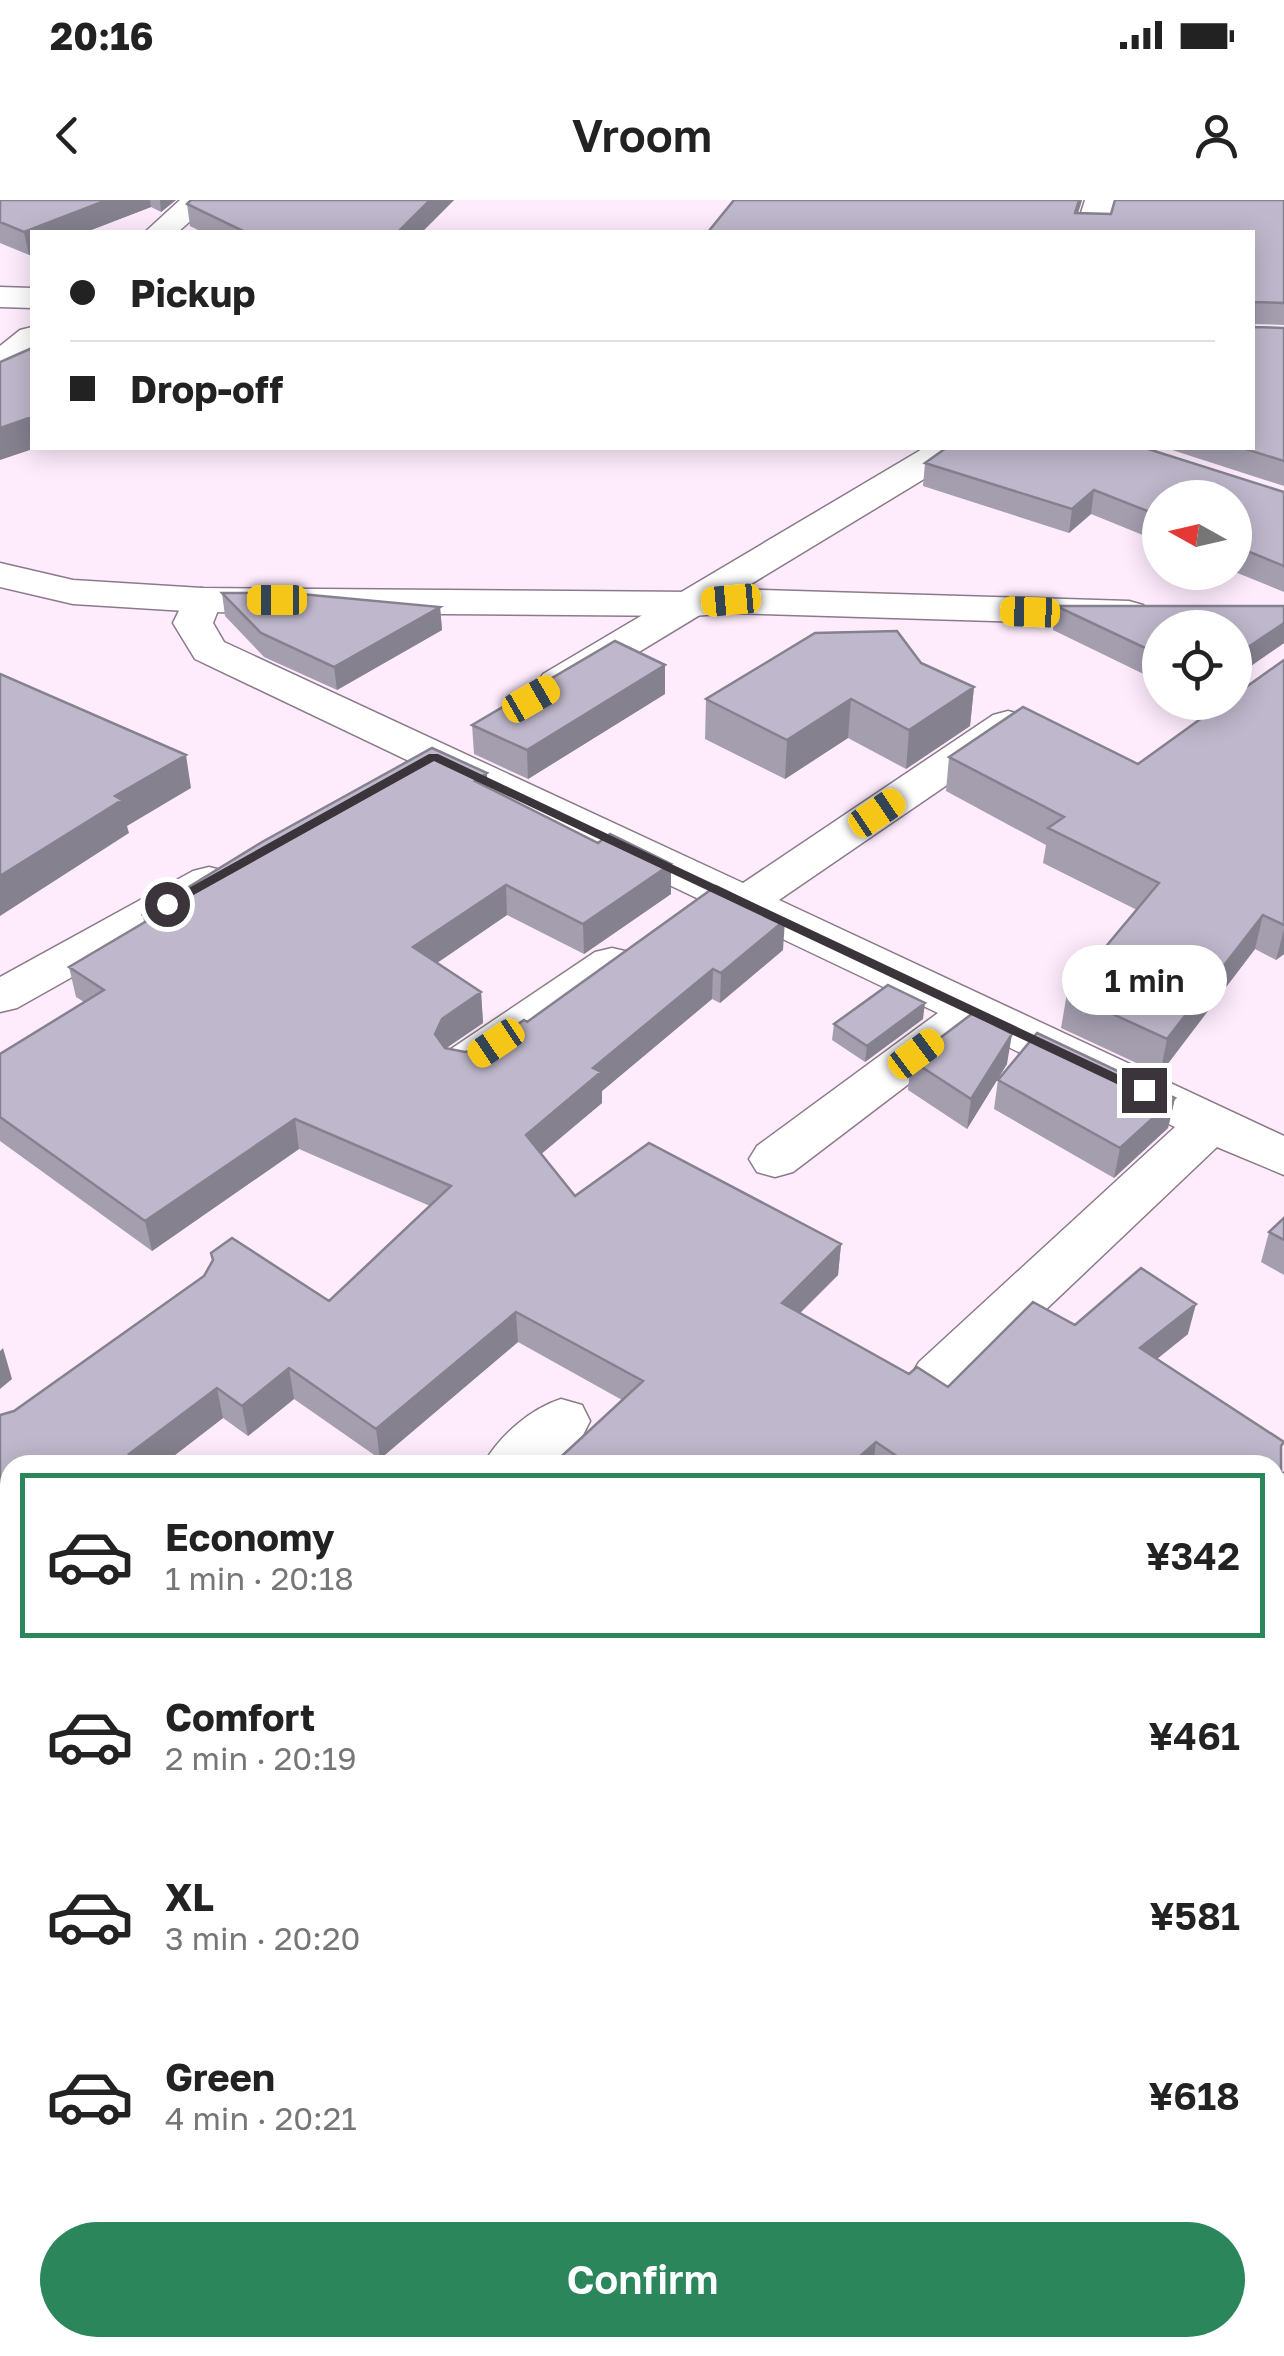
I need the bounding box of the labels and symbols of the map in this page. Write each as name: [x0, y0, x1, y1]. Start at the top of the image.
north arrow: [1142, 480, 1252, 590]
car: [700, 582, 762, 618]
car: [247, 585, 307, 615]
car: [999, 596, 1061, 628]
car: [498, 671, 564, 727]
car: [844, 784, 910, 842]
route start: [145, 882, 190, 927]
callout: 1 min: [1062, 945, 1226, 1015]
car: [463, 1014, 529, 1072]
car: [883, 1024, 949, 1084]
route end: [1122, 1068, 1167, 1113]

